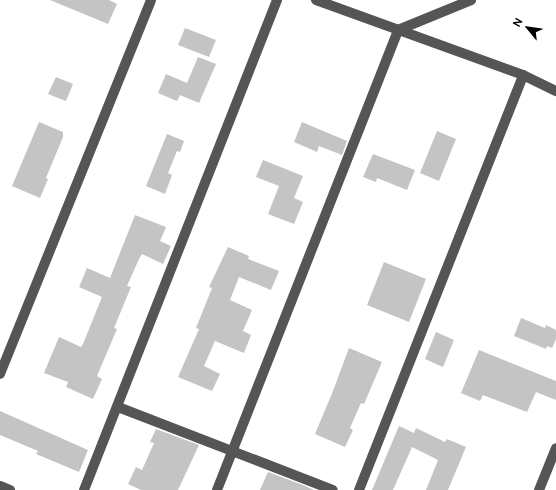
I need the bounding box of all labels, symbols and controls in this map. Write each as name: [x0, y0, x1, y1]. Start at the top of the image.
north arrow: [508, 8, 548, 48]
text: N: [509, 15, 526, 29]

